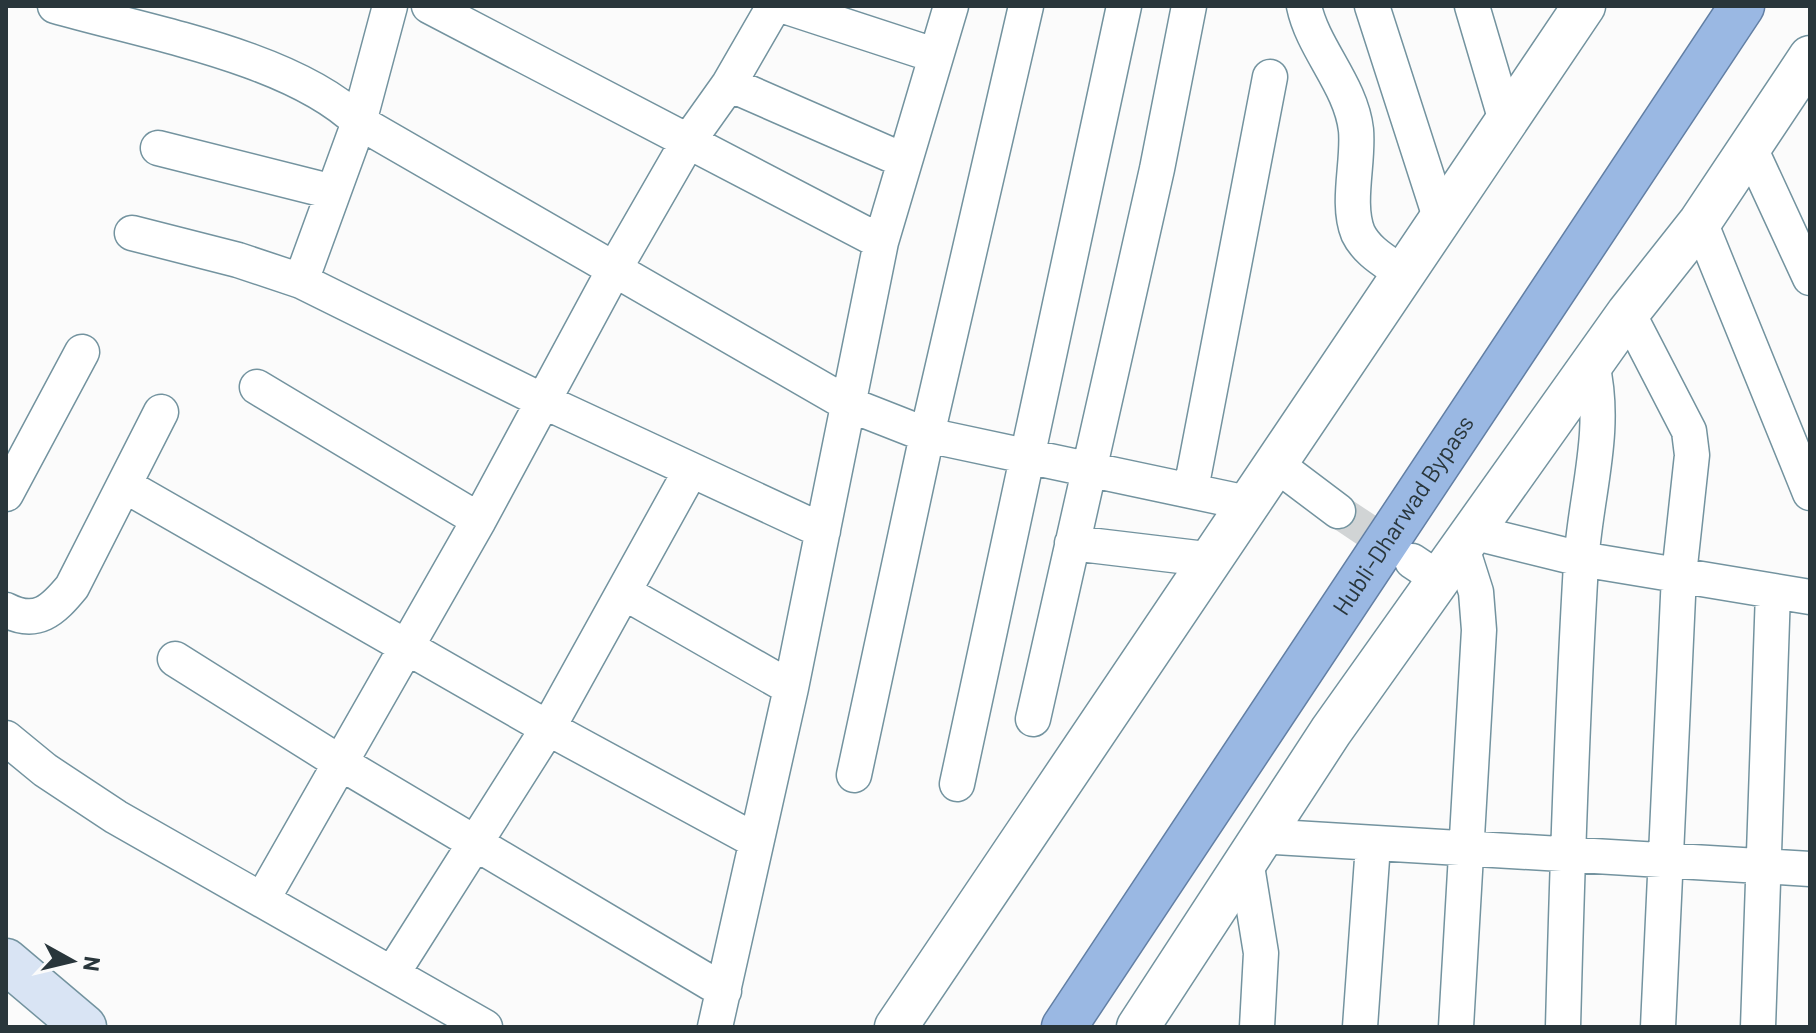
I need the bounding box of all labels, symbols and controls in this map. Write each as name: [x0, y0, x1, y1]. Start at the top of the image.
street label: Hubli-Dharwad Bypass: [1326, 409, 1479, 620]
north arrow: [32, 921, 112, 1001]
text: N: [79, 955, 107, 973]

